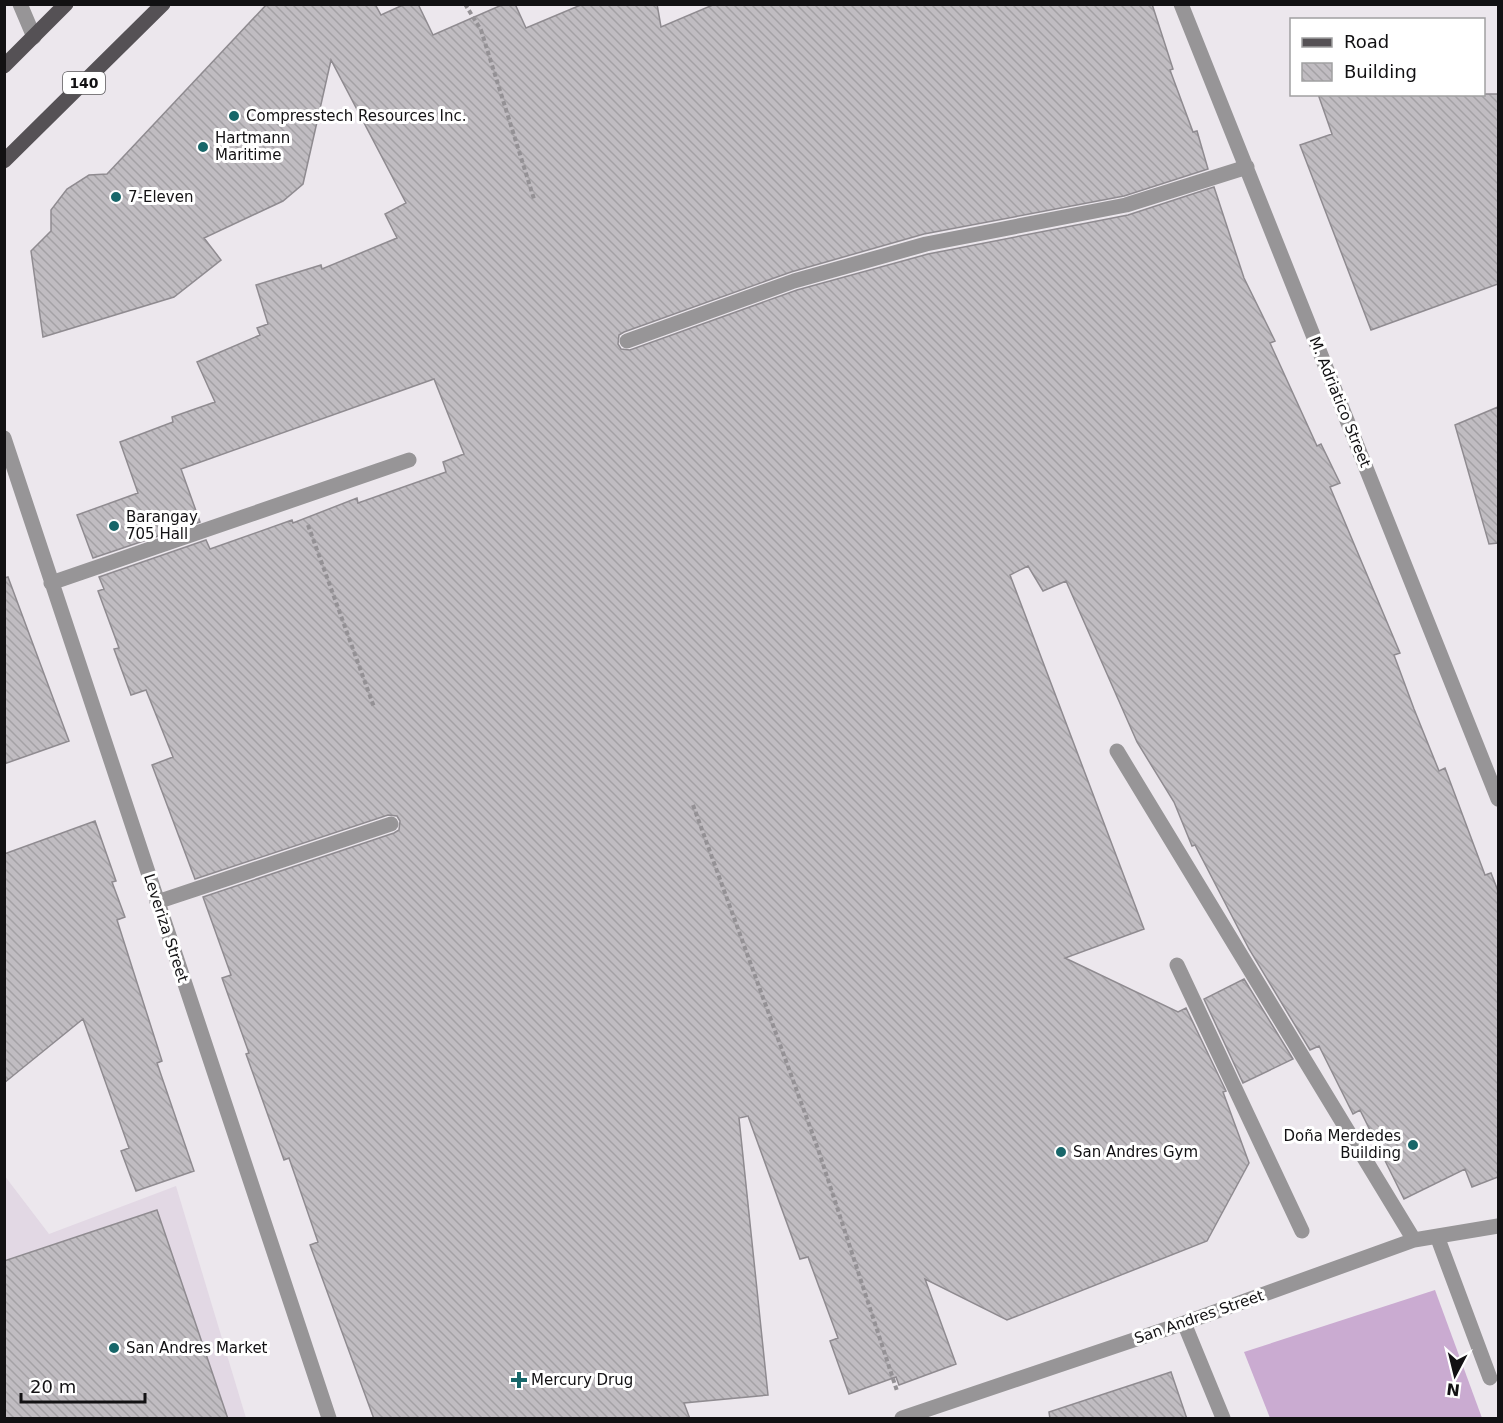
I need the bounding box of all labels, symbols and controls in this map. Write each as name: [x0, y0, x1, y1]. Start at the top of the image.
legend: [1290, 18, 1485, 96]
text: Road: [1344, 31, 1389, 52]
text: Building: [1344, 61, 1417, 82]
road number: 140: [63, 72, 105, 94]
place label: Compresstech Resources Inc.: [246, 107, 466, 125]
marker: Compresstech Resources Inc.: [227, 109, 241, 123]
place label: Hartmann Maritime: [215, 129, 290, 164]
marker: Hartmann Maritime: [196, 140, 210, 154]
place label: 7-Eleven: [128, 188, 193, 206]
marker: 7-Eleven: [109, 190, 123, 204]
street label: M. Adriatico Street: [1306, 334, 1374, 470]
place label: Barangay 705 Hall: [126, 508, 198, 543]
marker: Barangay 705 Hall: [107, 519, 121, 533]
street label: Leveriza Street: [140, 871, 192, 985]
place label: Doña Merdedes Building: [1283, 1127, 1401, 1162]
marker: Doña Merdedes Building: [1406, 1138, 1420, 1152]
place label: San Andres Gym: [1073, 1143, 1198, 1161]
marker: San Andres Gym: [1054, 1145, 1068, 1159]
street label: San Andres Street: [1132, 1286, 1266, 1348]
place label: San Andres Market: [126, 1339, 268, 1357]
marker: San Andres Market: [107, 1341, 121, 1355]
north arrow: [1425, 1345, 1485, 1405]
scale bar: [21, 1366, 146, 1404]
place label: Mercury Drug: [531, 1371, 633, 1389]
marker: Mercury Drug: [512, 1373, 526, 1387]
text: 20 m: [30, 1376, 76, 1397]
text: N: [1445, 1379, 1461, 1400]

